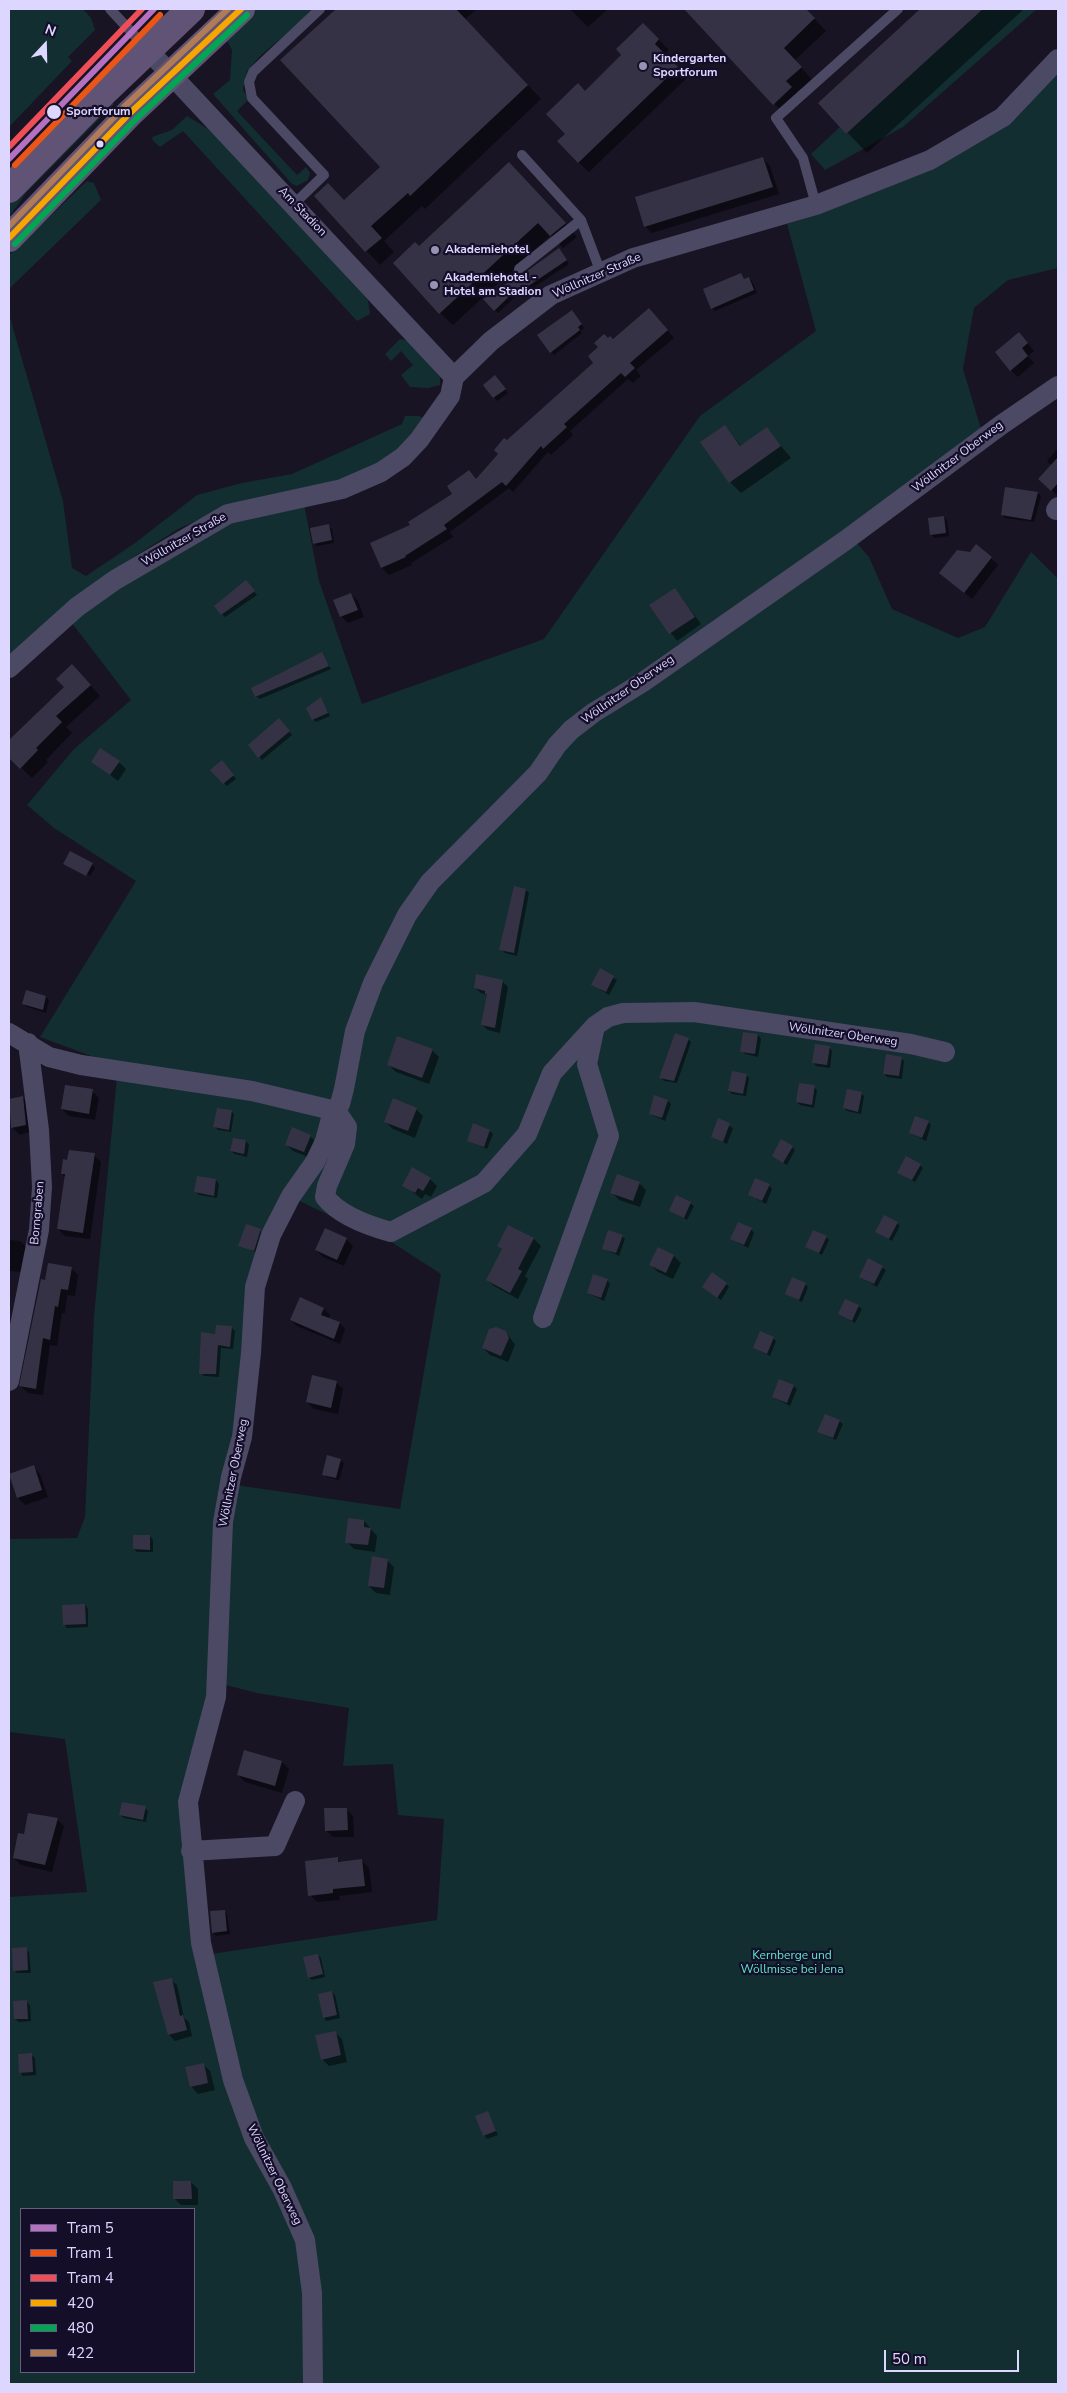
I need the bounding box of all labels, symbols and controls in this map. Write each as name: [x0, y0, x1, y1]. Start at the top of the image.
north arrow: [20, 20, 70, 70]
text: N: [42, 20, 59, 41]
place label: Kindergarten Sportforum: [653, 52, 726, 80]
marker: Kindergarten Sportforum: [637, 60, 649, 72]
marker: Sportforum: [45, 103, 63, 121]
place label: Sportforum: [66, 105, 131, 119]
unlabelled marker: [95, 139, 105, 149]
street label: Am Stadion: [275, 184, 329, 240]
place label: Akademiehotel: [445, 243, 529, 257]
marker: Akademiehotel: [429, 244, 441, 256]
street label: Wöllnitzer Straße: [551, 250, 643, 302]
place label: Akademiehotel - Hotel am Stadion: [444, 271, 541, 299]
marker: Akademiehotel - Hotel am Stadion: [428, 279, 440, 291]
street label: Wöllnitzer Oberweg: [910, 418, 1006, 496]
street label: Wöllnitzer Straße: [139, 510, 229, 570]
street label: Wöllnitzer Oberweg: [579, 653, 677, 727]
street label: Wöllnitzer Oberweg: [788, 1020, 898, 1050]
street label: Borngraben: [28, 1181, 48, 1245]
street label: Wöllnitzer Oberweg: [216, 1418, 252, 1528]
park label: Kernberge und Wöllmisse bei Jena: [740, 1949, 844, 1977]
street label: Wöllnitzer Oberweg: [243, 2122, 305, 2228]
legend: [20, 2208, 195, 2373]
text: Tram 5: [67, 2218, 114, 2238]
text: Tram 1: [67, 2243, 114, 2263]
text: Tram 4: [67, 2268, 114, 2288]
text: 420: [67, 2293, 94, 2313]
text: 480: [67, 2318, 94, 2338]
scale bar: [887, 2340, 1022, 2372]
text: 422: [67, 2343, 94, 2363]
text: 50 m: [892, 2349, 927, 2369]

